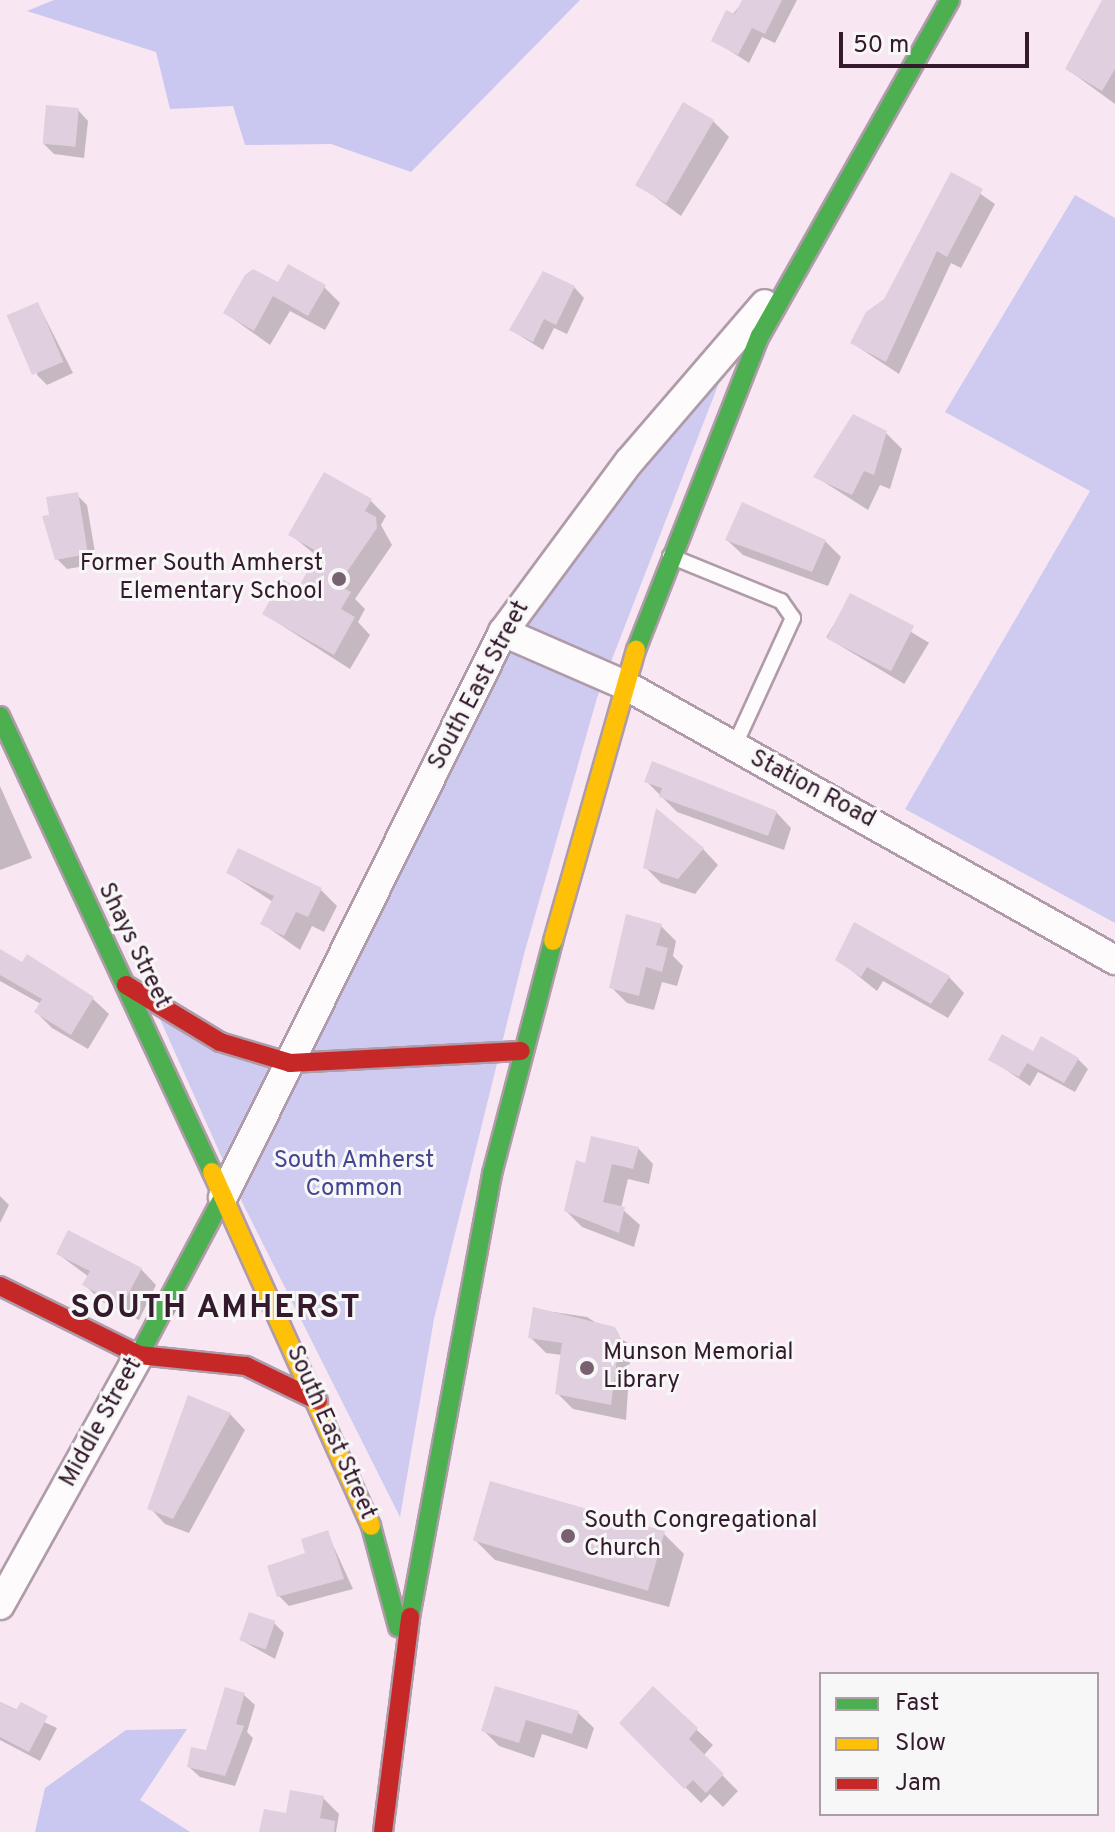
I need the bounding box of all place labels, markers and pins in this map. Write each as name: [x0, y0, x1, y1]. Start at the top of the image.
place label: Former South Amherst Elementary School: [79, 551, 323, 607]
marker: Former South Amherst Elementary School: [330, 570, 348, 588]
place label: Munson Memorial Library: [603, 1340, 794, 1396]
marker: Munson Memorial Library: [578, 1359, 596, 1377]
place label: South Congregational Church: [584, 1508, 818, 1564]
marker: South Congregational Church: [559, 1527, 577, 1545]

